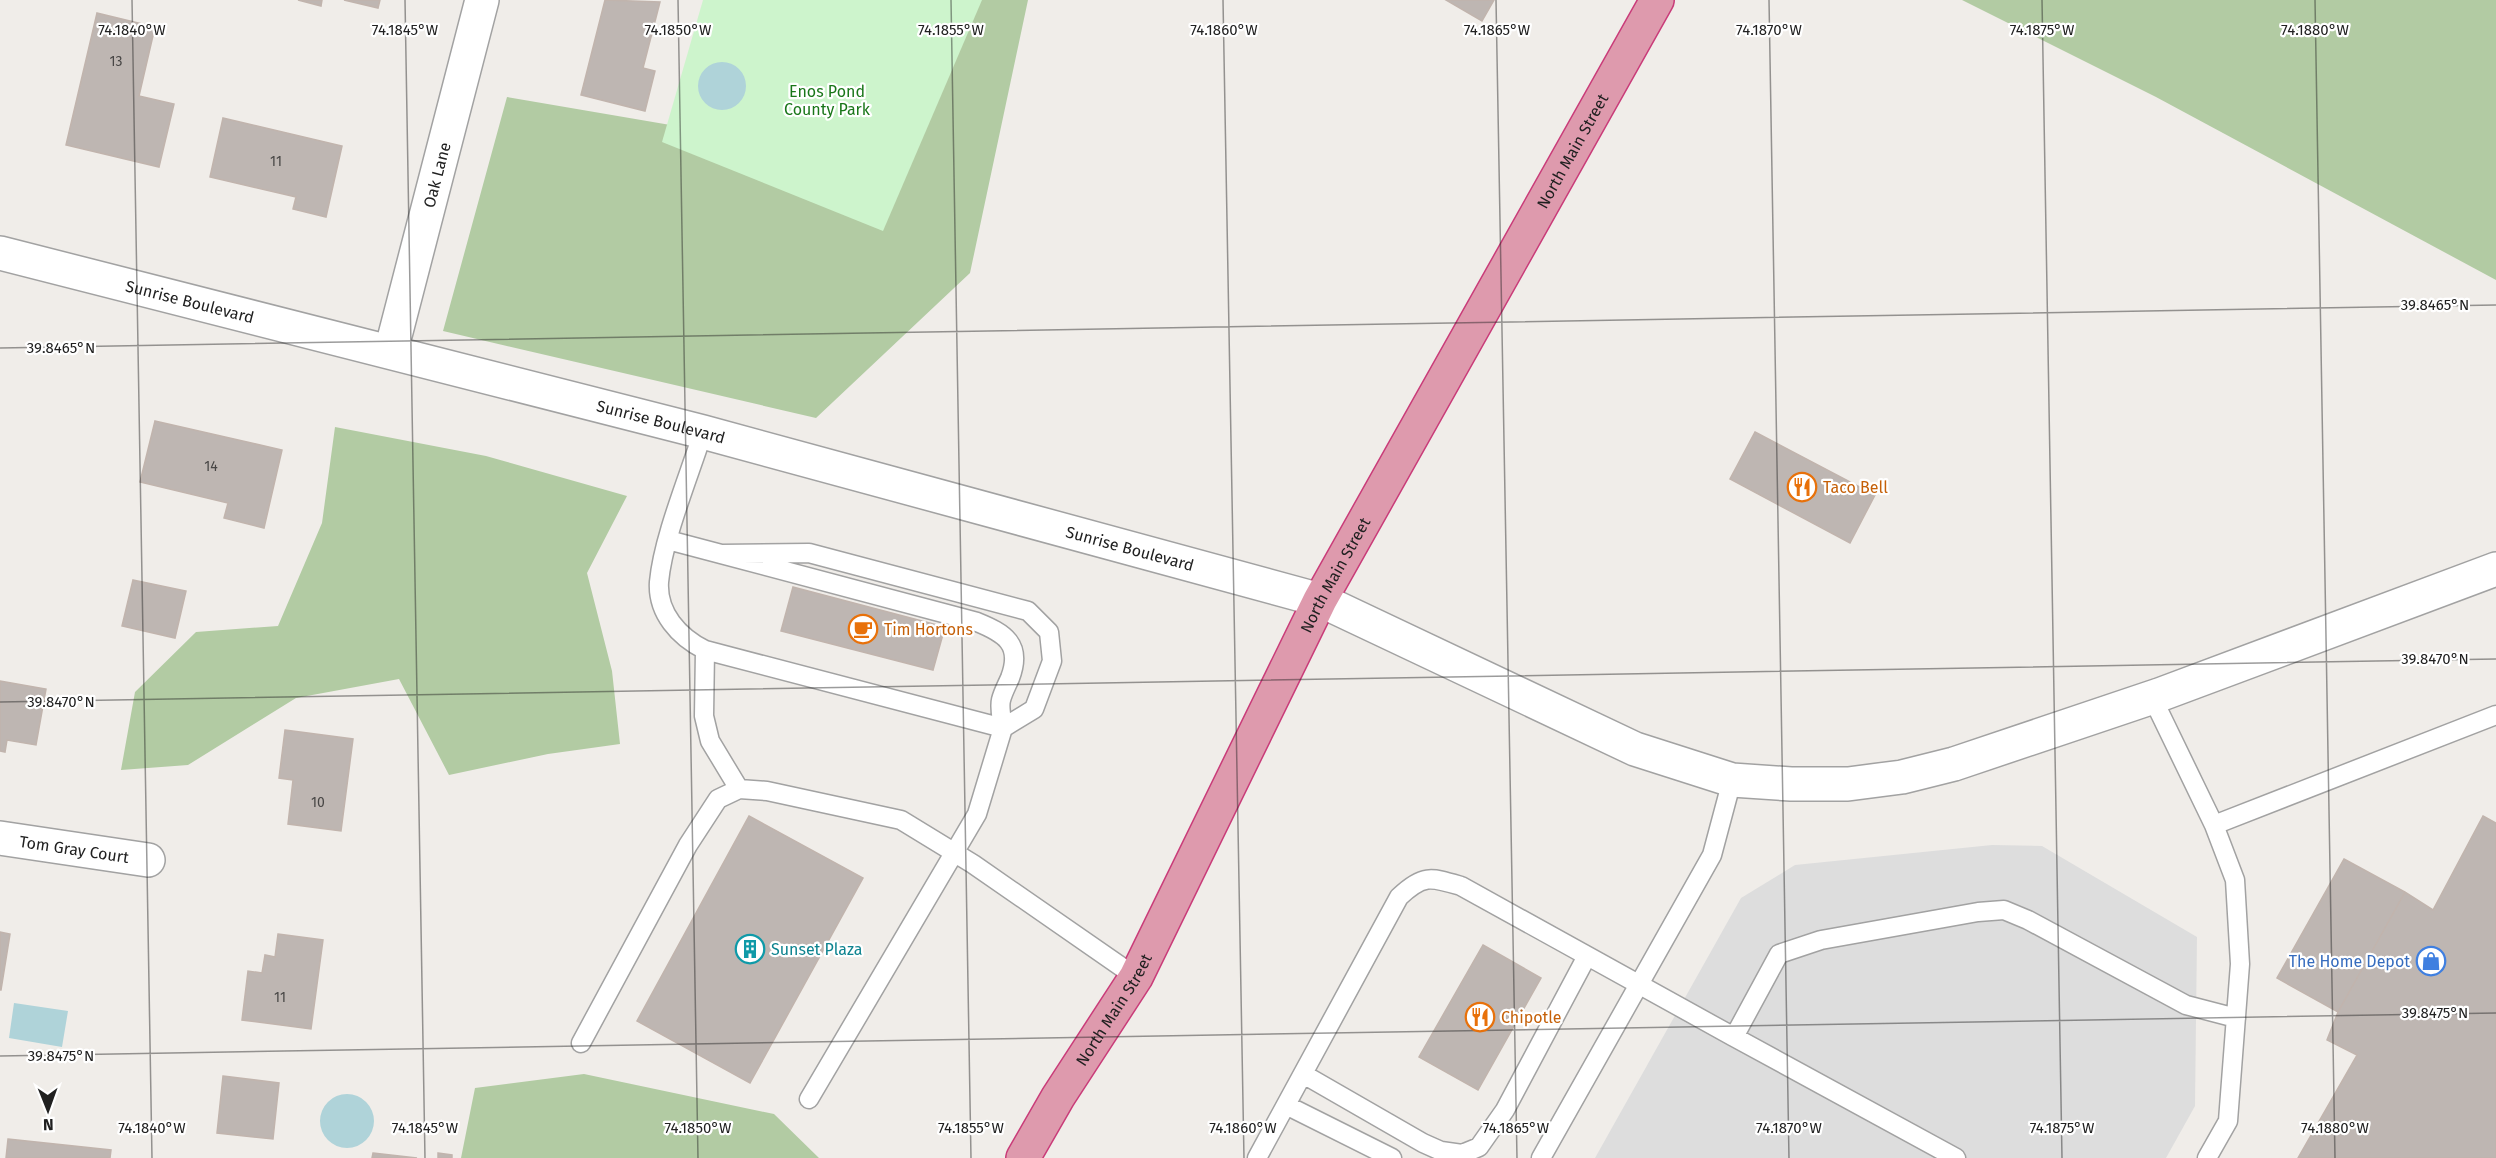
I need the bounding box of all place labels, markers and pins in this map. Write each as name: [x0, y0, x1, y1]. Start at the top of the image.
restaurant icon: Taco Bell: [1786, 471, 1818, 503]
place label: Taco Bell: [1823, 478, 1888, 497]
cafe icon: Tim Hortons: [847, 613, 879, 645]
place label: Tim Hortons: [884, 620, 973, 639]
building icon: Sunset Plaza: [734, 933, 766, 965]
place label: Sunset Plaza: [771, 940, 863, 959]
shop icon: The Home Depot: [2415, 945, 2447, 977]
place label: The Home Depot: [2289, 952, 2410, 971]
restaurant icon: Chipotle: [1464, 1001, 1496, 1033]
place label: Chipotle: [1501, 1008, 1561, 1027]

